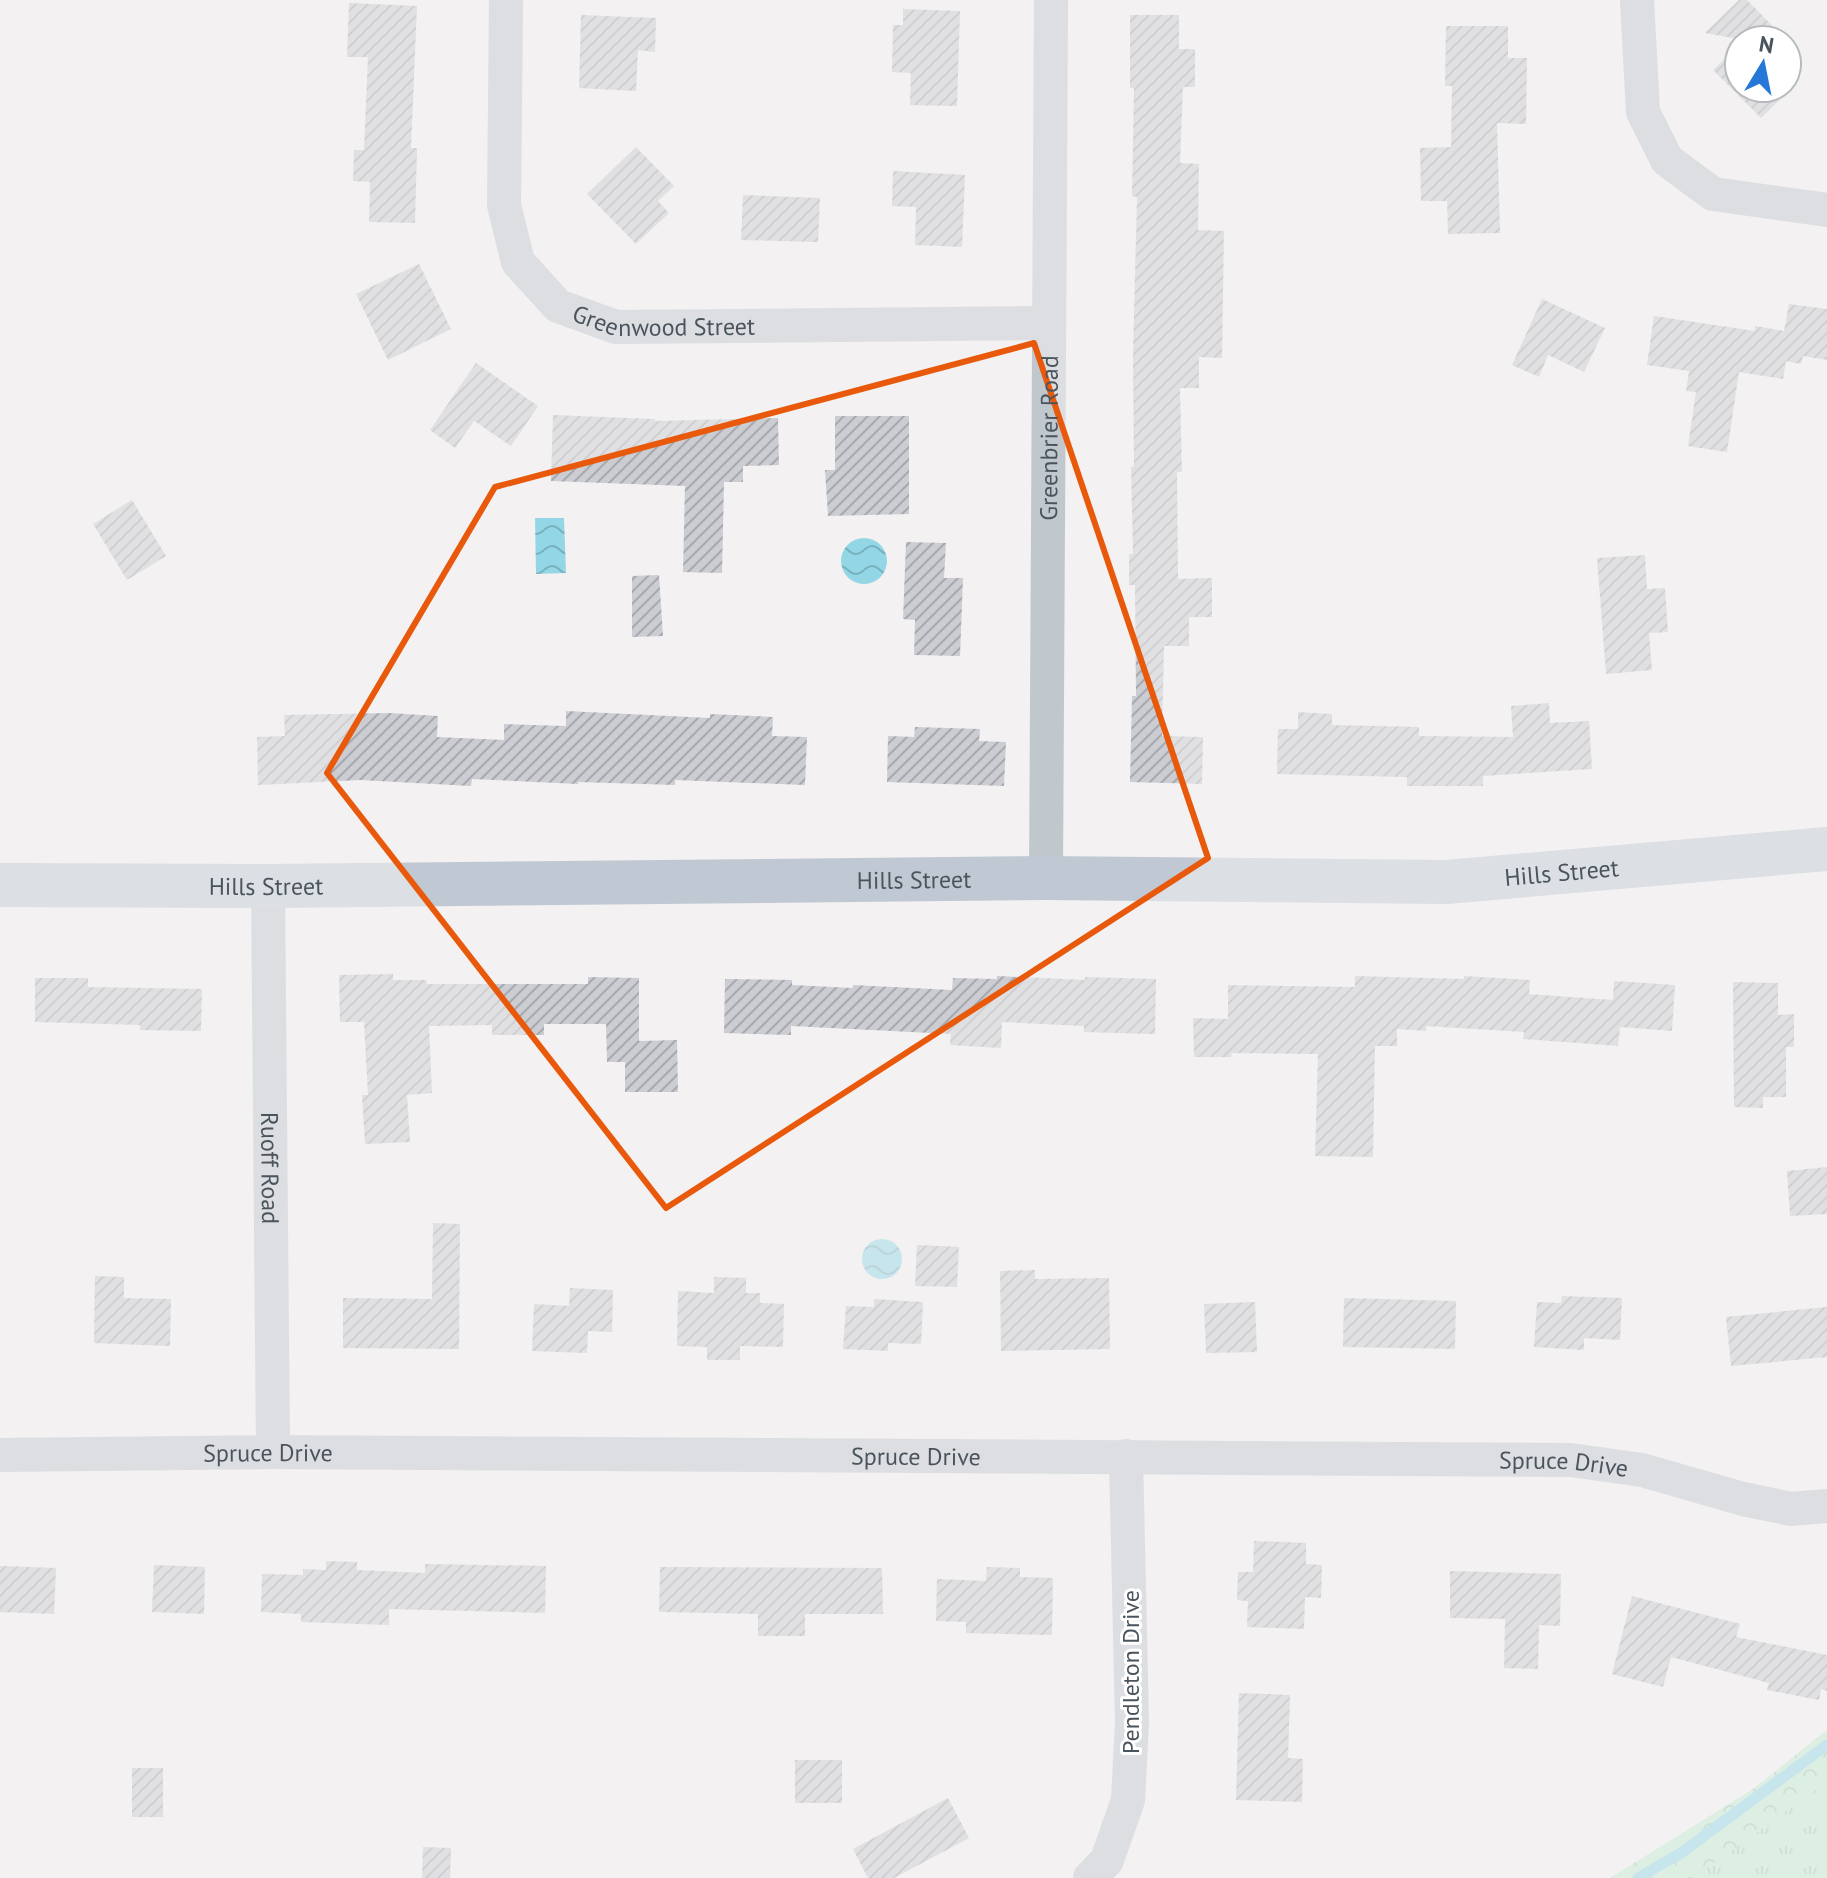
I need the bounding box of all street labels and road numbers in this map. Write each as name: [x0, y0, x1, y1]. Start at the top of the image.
street label: Greenwood Street: [569, 297, 755, 342]
street label: Greenbrier Road: [1033, 355, 1064, 521]
street label: Hills Street: [1503, 852, 1620, 892]
street label: Hills Street: [857, 863, 971, 895]
street label: Hills Street: [209, 870, 323, 902]
street label: Ruoff Road: [254, 1112, 286, 1224]
street label: Spruce Drive: [203, 1436, 333, 1468]
street label: Spruce Drive: [851, 1440, 981, 1472]
street label: Spruce Drive: [1499, 1444, 1630, 1483]
street label: Pendleton Drive: [1115, 1590, 1146, 1754]

